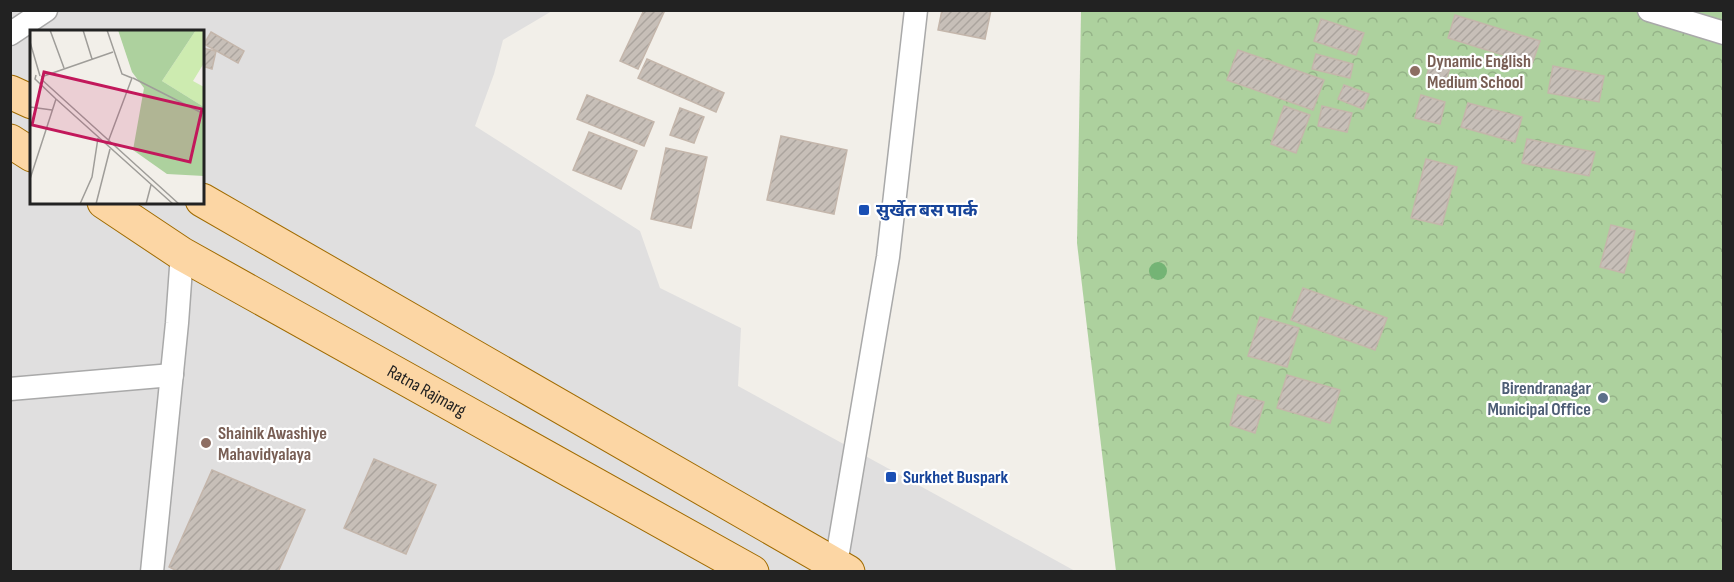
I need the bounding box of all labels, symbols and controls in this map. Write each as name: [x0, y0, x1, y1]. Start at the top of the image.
inset map: [30, 30, 204, 204]
place label: Dynamic English Medium School: [1427, 51, 1531, 93]
marker: Dynamic English Medium School: [1408, 64, 1422, 78]
place label: सुर्खेत बस पार्क: [876, 199, 979, 221]
marker: सुर्खेत बस पार्क: [857, 203, 871, 217]
street label: Ratna Rajmarg: [384, 361, 469, 421]
place label: Birendranagar Municipal Office: [1487, 378, 1591, 420]
marker: Birendranagar Municipal Office: [1596, 391, 1610, 405]
place label: Shainik Awashiye Mahavidyalaya: [218, 423, 327, 465]
marker: Shainik Awashiye Mahavidyalaya: [199, 436, 213, 450]
place label: Surkhet Buspark: [903, 467, 1009, 488]
marker: Surkhet Buspark: [884, 470, 898, 484]

